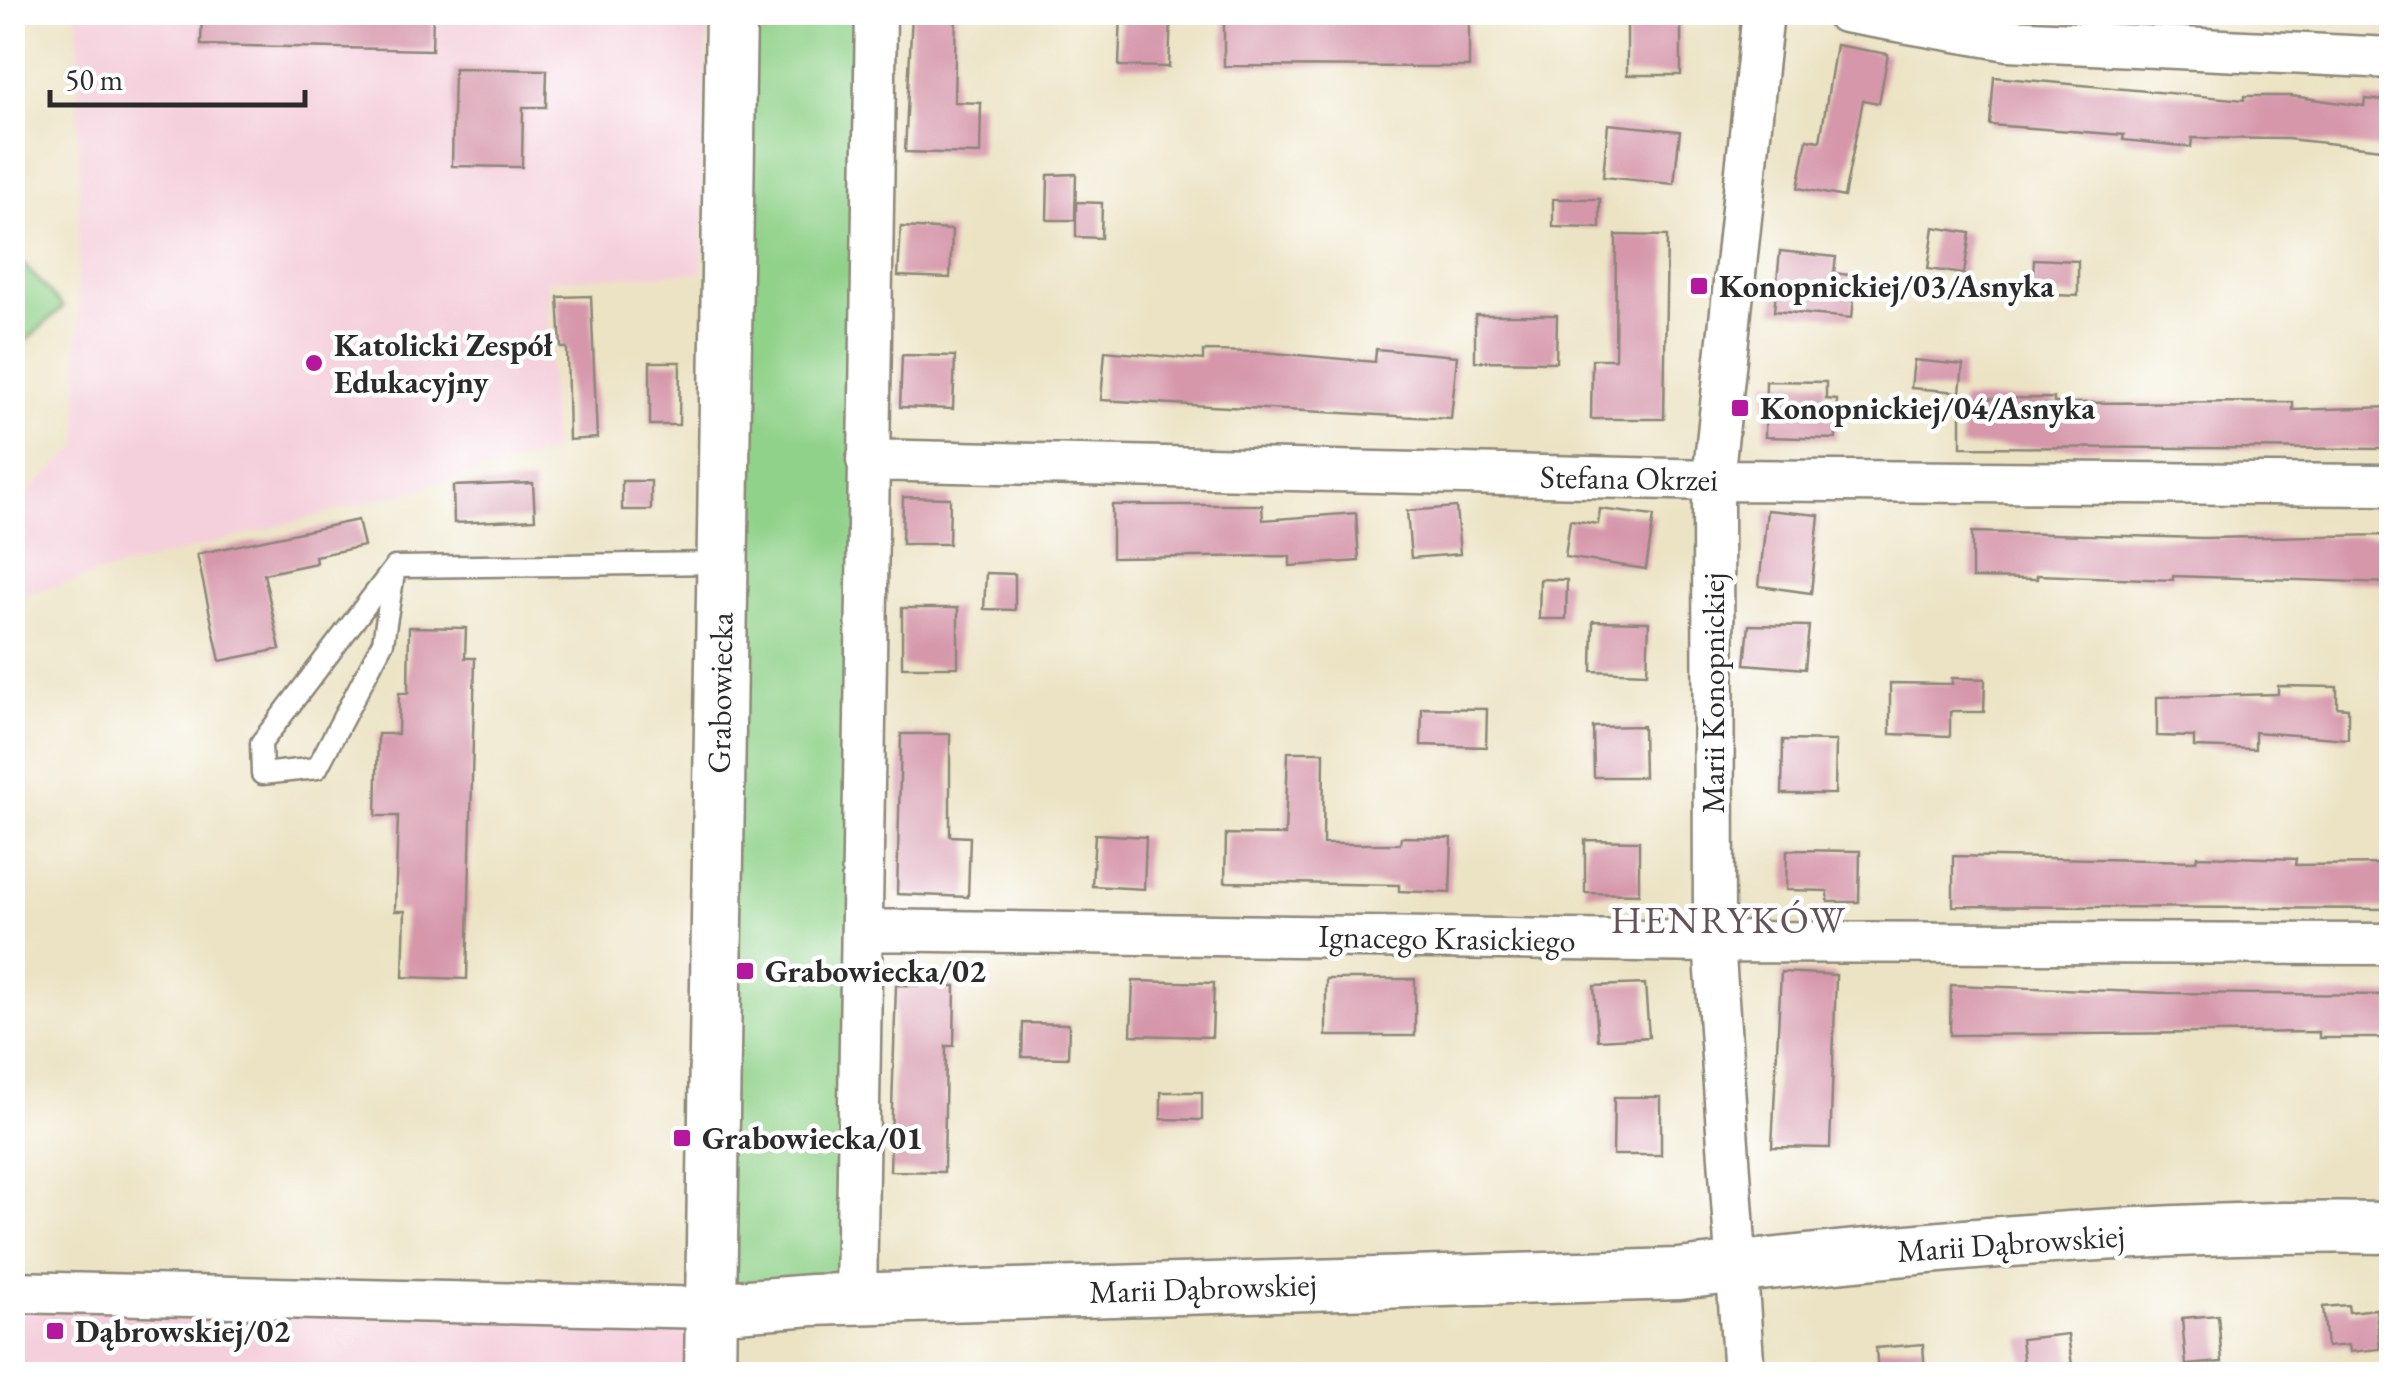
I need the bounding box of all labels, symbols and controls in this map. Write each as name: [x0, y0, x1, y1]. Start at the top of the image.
scale bar: [50, 45, 305, 107]
text: 50 m: [65, 60, 123, 99]
place label: Konopnickiej/03/Asnyka: [1719, 265, 2055, 307]
marker: Konopnickiej/03/Asnyka: [1688, 275, 1710, 297]
place label: Katolicki Zespół Edukacyjny: [334, 324, 553, 403]
marker: Katolicki Zespół Edukacyjny: [303, 352, 325, 374]
place label: Konopnickiej/04/Asnyka: [1760, 387, 2096, 429]
marker: Konopnickiej/04/Asnyka: [1729, 397, 1751, 419]
street label: Stefana Okrzei: [1540, 455, 1719, 501]
street label: Marii Konopnickiej: [1692, 572, 1734, 814]
street label: Grabowiecka: [698, 612, 742, 774]
district label: HENRYKÓW: [1611, 895, 1847, 944]
street label: Ignacego Krasickiego: [1318, 915, 1576, 961]
place label: Grabowiecka/02: [765, 950, 986, 992]
marker: Grabowiecka/02: [734, 960, 756, 982]
place label: Grabowiecka/01: [702, 1117, 923, 1159]
marker: Grabowiecka/01: [671, 1127, 693, 1149]
street label: Marii Dąbrowskiej: [1896, 1214, 2126, 1272]
street label: Marii Dąbrowskiej: [1088, 1263, 1318, 1313]
place label: Dąbrowskiej/02: [75, 1310, 290, 1352]
marker: Dąbrowskiej/02: [44, 1320, 66, 1342]

